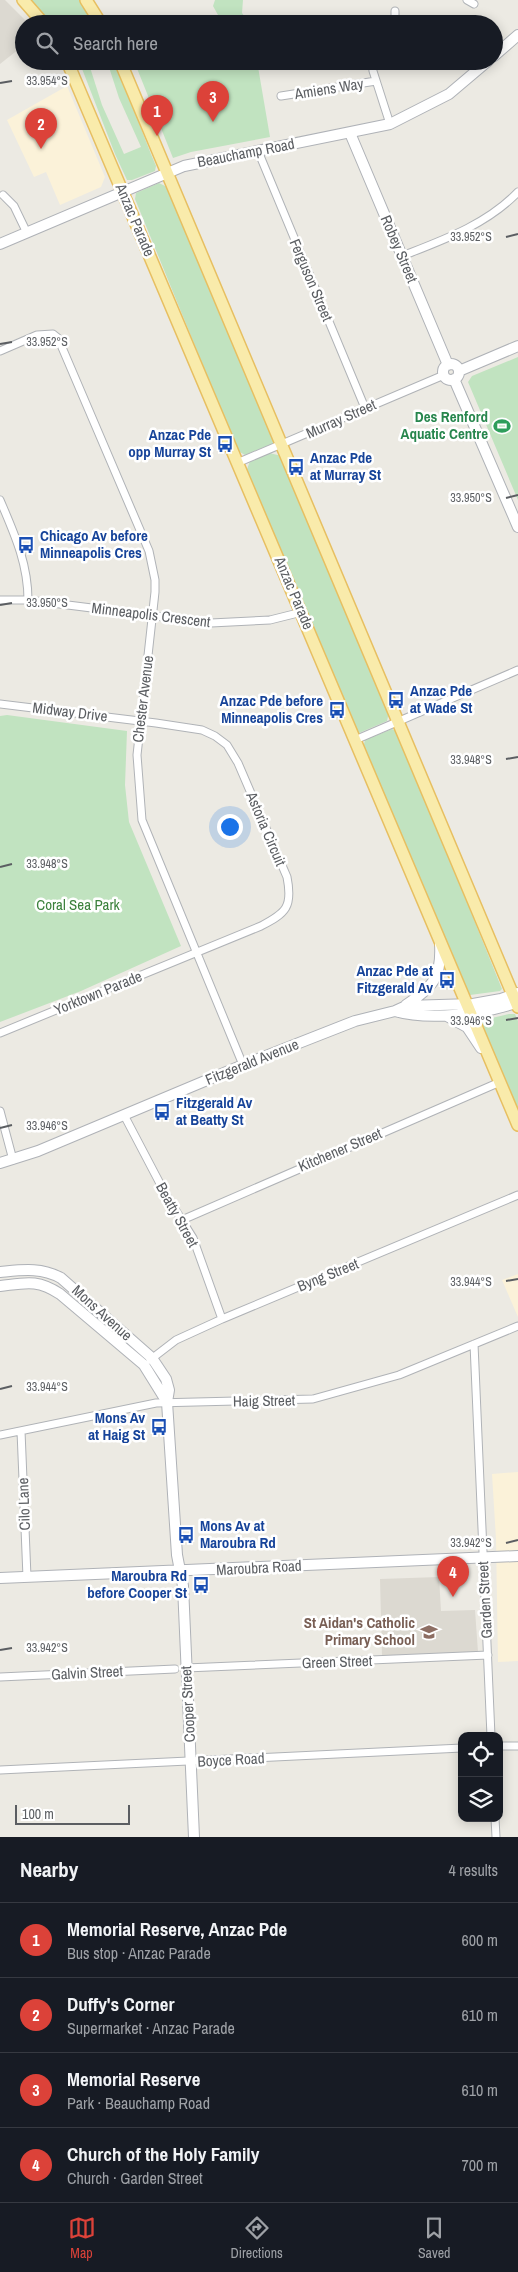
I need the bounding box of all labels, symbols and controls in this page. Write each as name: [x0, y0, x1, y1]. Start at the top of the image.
search box: [15, 15, 503, 70]
icon: search: [33, 29, 61, 57]
text: Search here: [73, 30, 158, 56]
text: 33.954°S: [26, 73, 68, 89]
street label: Amiens Way: [292, 73, 366, 104]
pin: 3: [197, 81, 229, 122]
pin: 1: [141, 95, 173, 136]
pin: 2: [25, 108, 57, 149]
street label: Beauchamp Road: [196, 133, 296, 172]
street label: Anzac Parade: [110, 179, 160, 260]
street label: Robey Street: [376, 212, 423, 286]
text: 33.952°S: [450, 229, 492, 245]
street label: Ferguson Street: [285, 235, 338, 325]
text: 33.952°S: [26, 334, 68, 350]
street label: Murray Street: [302, 394, 380, 443]
place label: Des Renford Aquatic Centre: [401, 406, 488, 444]
sports icon: Des Renford Aquatic Centre: [492, 416, 512, 436]
place label: Anzac Pde opp Murray St: [128, 424, 211, 462]
bus stop icon: Anzac Pde opp Murray St: [215, 434, 235, 454]
place label: Anzac Pde at Murray St: [310, 447, 381, 485]
bus stop icon: Anzac Pde at Murray St: [286, 457, 306, 477]
text: 33.950°S: [450, 490, 492, 506]
place label: Chicago Av before Minneapolis Cres: [40, 525, 148, 563]
bus stop icon: Chicago Av before Minneapolis Cres: [16, 535, 36, 555]
street label: Anzac Parade: [269, 552, 319, 633]
text: 33.950°S: [26, 595, 68, 611]
street label: Minneapolis Crescent: [90, 597, 212, 632]
street label: Chester Avenue: [127, 654, 158, 744]
place label: Anzac Pde at Wade St: [410, 680, 472, 718]
place label: Anzac Pde before Minneapolis Cres: [220, 690, 323, 728]
bus stop icon: Anzac Pde at Wade St: [386, 690, 406, 710]
street label: Midway Drive: [31, 697, 109, 727]
bus stop icon: Anzac Pde before Minneapolis Cres: [327, 700, 347, 720]
text: 33.948°S: [450, 752, 492, 768]
street label: Astoria Circuit: [241, 788, 292, 870]
your location: [217, 814, 243, 840]
text: 33.948°S: [26, 856, 68, 872]
park label: Coral Sea Park: [36, 894, 121, 915]
place label: Anzac Pde at Fitzgerald Av: [356, 960, 433, 998]
street label: Yorktown Parade: [51, 965, 145, 1020]
bus stop icon: Anzac Pde at Fitzgerald Av: [437, 970, 457, 990]
text: 33.946°S: [450, 1013, 492, 1029]
street label: Fitzgerald Avenue: [202, 1033, 302, 1090]
place label: Fitzgerald Av at Beatty St: [176, 1092, 252, 1130]
bus stop icon: Fitzgerald Av at Beatty St: [152, 1102, 172, 1122]
text: 33.946°S: [26, 1118, 68, 1134]
street label: Kitchener Street: [295, 1122, 385, 1177]
street label: Beatty Street: [151, 1179, 204, 1251]
street label: Byng Street: [294, 1253, 362, 1296]
text: 33.944°S: [450, 1274, 492, 1290]
street label: Mons Avenue: [68, 1280, 137, 1345]
text: 33.944°S: [26, 1379, 68, 1395]
street label: Haig Street: [233, 1389, 296, 1412]
place label: Mons Av at Haig St: [88, 1407, 145, 1445]
bus stop icon: Mons Av at Haig St: [149, 1417, 169, 1437]
street label: Cilo Lane: [12, 1477, 35, 1531]
place label: Mons Av at Maroubra Rd: [200, 1515, 276, 1553]
bus stop icon: Mons Av at Maroubra Rd: [176, 1525, 196, 1545]
text: 33.942°S: [450, 1535, 492, 1551]
street label: Maroubra Road: [216, 1555, 302, 1580]
pin: 4: [437, 1556, 469, 1597]
street label: Garden Street: [472, 1560, 497, 1639]
place label: Maroubra Rd before Cooper St: [87, 1565, 187, 1603]
bus stop icon: Maroubra Rd before Cooper St: [191, 1575, 211, 1595]
place label: St Aidan's Catholic Primary School: [304, 1612, 415, 1650]
school or university icon: St Aidan's Catholic Primary School: [419, 1622, 439, 1642]
text: 33.942°S: [26, 1640, 68, 1656]
street label: Green Street: [301, 1650, 373, 1673]
street label: Galvin Street: [51, 1660, 124, 1685]
street label: Cooper Street: [175, 1665, 200, 1743]
map controls: [458, 1732, 503, 1822]
button: locate: [458, 1732, 503, 1777]
street label: Boyce Road: [197, 1747, 265, 1772]
button: layers: [458, 1777, 503, 1822]
scale bar: [15, 1802, 130, 1825]
text: 100 m: [22, 1805, 54, 1823]
text: Nearby: [20, 1855, 78, 1884]
text: 4 results: [448, 1859, 498, 1881]
text: Memorial Reserve, Anzac Pde: [67, 1916, 287, 1942]
text: 1: [32, 1929, 40, 1951]
text: 600 m: [462, 1929, 498, 1951]
text: Bus stop · Anzac Parade: [67, 1942, 211, 1964]
text: Duffy's Corner: [67, 1991, 175, 2017]
text: 2: [32, 2004, 40, 2026]
text: 610 m: [462, 2004, 498, 2026]
text: Supermarket · Anzac Parade: [67, 2017, 235, 2039]
text: Memorial Reserve: [67, 2066, 200, 2092]
text: 3: [32, 2079, 40, 2101]
text: 610 m: [462, 2079, 498, 2101]
text: Park · Beauchamp Road: [67, 2092, 210, 2114]
text: Church of the Holy Family: [67, 2141, 259, 2167]
text: 4: [32, 2154, 40, 2176]
text: 700 m: [462, 2154, 498, 2176]
text: Church · Garden Street: [67, 2167, 203, 2189]
tab: Map: [68, 2214, 96, 2262]
tab: Directions: [231, 2214, 283, 2262]
tab: Saved: [418, 2214, 450, 2262]

